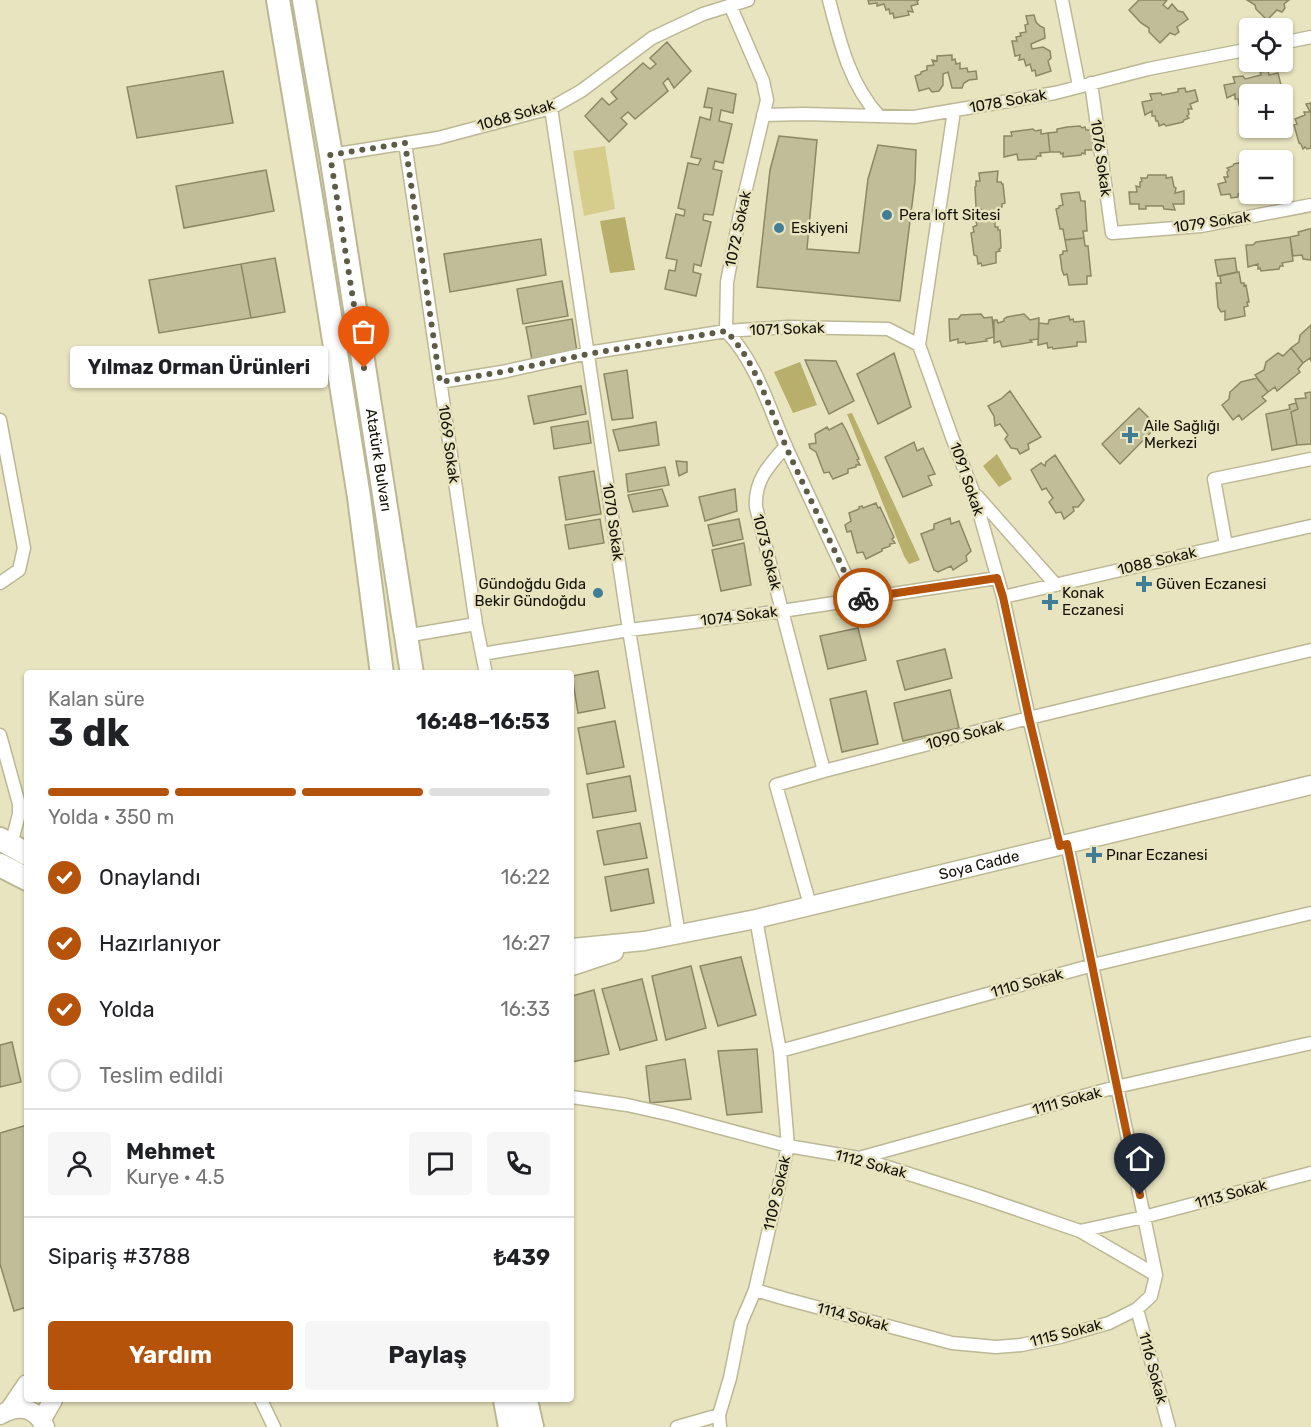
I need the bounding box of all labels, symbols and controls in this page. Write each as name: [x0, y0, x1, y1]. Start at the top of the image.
map controls: [1239, 18, 1293, 204]
button: locate: [1239, 18, 1293, 72]
button: +: [1239, 84, 1293, 138]
street label: 1078 Sokak: [968, 85, 1048, 117]
street label: 1068 Sokak: [475, 95, 557, 135]
street label: 1076 Sokak: [1087, 118, 1115, 198]
button: −: [1239, 150, 1293, 204]
street label: 1072 Sokak: [721, 189, 755, 269]
place label: Pera loft Sitesi: [899, 206, 1000, 224]
marker: Pera loft Sitesi: [880, 208, 894, 222]
street label: 1079 Sokak: [1172, 208, 1252, 236]
place label: Eskiyeni: [791, 219, 848, 237]
marker: Eskiyeni: [772, 221, 786, 235]
pin: [338, 306, 389, 368]
icon: bag: [347, 315, 380, 348]
street label: 1071 Sokak: [749, 319, 825, 339]
callout: Yılmaz Orman Ürünleri: [70, 347, 328, 389]
text: Yılmaz Orman Ürünleri: [88, 355, 310, 379]
street label: 1069 Sokak: [435, 404, 463, 485]
street label: Atatürk Bulvarı: [362, 407, 396, 513]
place label: Aile Sağlığı Merkezi: [1144, 417, 1220, 452]
marker: Aile Sağlığı Merkezi: [1121, 426, 1139, 444]
street label: 1091 Sokak: [946, 440, 988, 518]
street label: 1070 Sokak: [599, 482, 627, 562]
street label: 1073 Sokak: [749, 512, 785, 592]
street label: 1088 Sokak: [1116, 543, 1198, 579]
courier: [833, 568, 893, 628]
place label: Gündoğdu Gıda Bekir Gündoğdu: [474, 575, 586, 610]
place label: Güven Eczanesi: [1156, 575, 1266, 593]
marker: Güven Eczanesi: [1137, 577, 1151, 591]
icon: bike: [847, 582, 880, 615]
place label: Konak Eczanesi: [1062, 584, 1124, 619]
marker: Gündoğdu Gıda Bekir Gündoğdu: [591, 586, 605, 600]
marker: Konak Eczanesi: [1043, 595, 1057, 609]
street label: 1074 Sokak: [699, 602, 779, 630]
text: Kalan süre: [48, 687, 145, 711]
text: 16:48–16:53: [416, 708, 550, 735]
text: 3 dk: [48, 710, 129, 756]
street label: 1090 Sokak: [924, 717, 1006, 753]
text: Yolda · 350 m: [48, 805, 174, 829]
place label: Pınar Eczanesi: [1106, 846, 1208, 864]
street label: Soya Cadde: [937, 847, 1021, 884]
marker: Pınar Eczanesi: [1087, 848, 1101, 862]
icon: check: [48, 861, 81, 894]
text: Onaylandı: [99, 864, 201, 891]
text: 16:22: [501, 865, 550, 889]
icon: check: [48, 927, 81, 960]
text: Hazırlanıyor: [99, 930, 221, 957]
text: 16:27: [502, 931, 550, 955]
street label: 1110 Sokak: [989, 965, 1065, 1001]
icon: check: [48, 993, 81, 1026]
text: Yolda: [99, 996, 155, 1023]
text: 16:33: [500, 997, 550, 1021]
text: Teslim edildi: [99, 1062, 223, 1089]
street label: 1111 Sokak: [1030, 1083, 1104, 1119]
button: person: [48, 1132, 111, 1195]
button: chat: [409, 1132, 472, 1195]
button: phone: [487, 1132, 550, 1195]
pin: [1114, 1133, 1165, 1195]
text: Mehmet: [126, 1138, 215, 1165]
icon: home: [1123, 1142, 1156, 1175]
street label: 1112 Sokak: [833, 1146, 909, 1182]
street label: 1109 Sokak: [760, 1153, 794, 1232]
text: Kurye · 4.5: [126, 1165, 225, 1189]
street label: 1113 Sokak: [1193, 1176, 1269, 1212]
text: Sipariş #3788: [48, 1243, 190, 1270]
text: ₺439: [494, 1244, 550, 1271]
street label: 1114 Sokak: [815, 1299, 891, 1335]
street label: 1115 Sokak: [1028, 1315, 1104, 1351]
button: Yardım: [48, 1321, 293, 1390]
button: Paylaş: [305, 1321, 550, 1390]
street label: 1116 Sokak: [1135, 1330, 1171, 1406]

